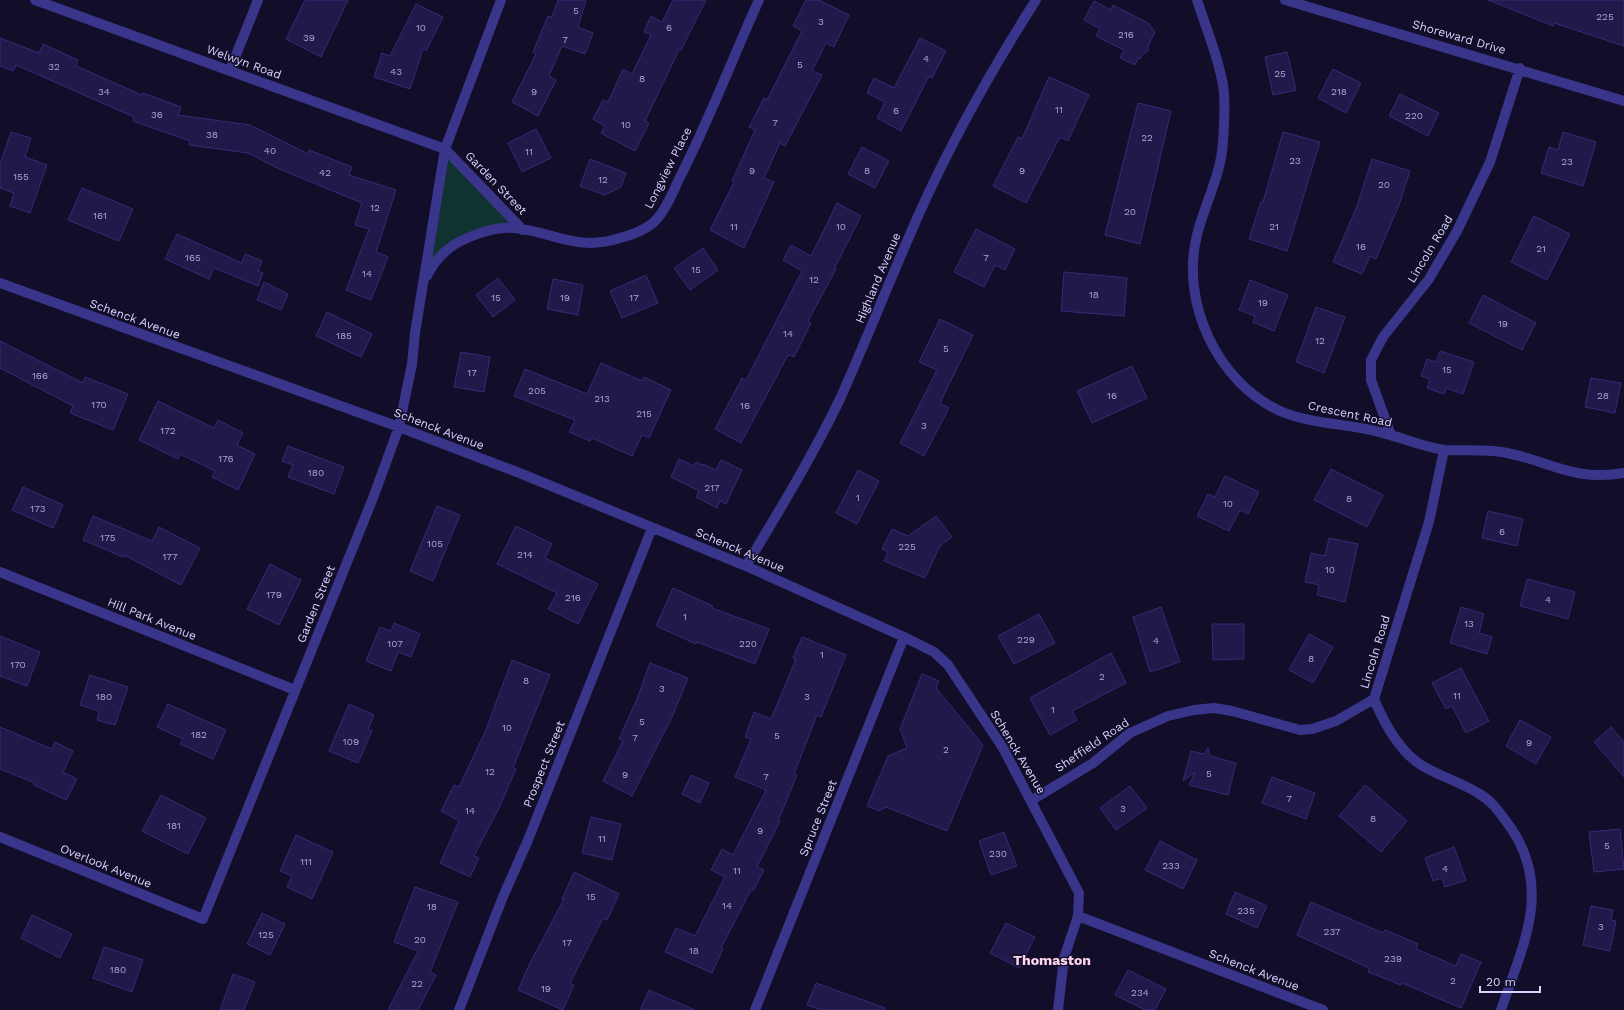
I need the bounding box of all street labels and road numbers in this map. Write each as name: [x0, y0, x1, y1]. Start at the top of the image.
street label: Shoreward Drive: [1411, 17, 1507, 57]
street label: Welwyn Road: [205, 42, 283, 82]
street label: Longview Place: [641, 125, 695, 211]
street label: Garden Street: [462, 149, 530, 217]
street label: Lincoln Road: [1404, 213, 1456, 285]
street label: Highland Avenue: [853, 230, 903, 326]
street label: Schenck Avenue: [88, 296, 182, 342]
street label: Crescent Road: [1307, 398, 1393, 430]
street label: Schenck Avenue: [392, 405, 486, 453]
street label: Schenck Avenue: [693, 525, 787, 575]
street label: Garden Street: [294, 563, 338, 645]
street label: Hill Park Avenue: [106, 595, 199, 643]
street label: Lincoln Road: [1357, 614, 1393, 690]
street label: Schenck Avenue: [987, 707, 1049, 797]
street label: Sheffield Road: [1052, 715, 1132, 775]
street label: Prospect Street: [520, 719, 568, 809]
street label: Spruce Street: [796, 778, 840, 858]
street label: Overlook Avenue: [58, 841, 154, 891]
street label: Schenck Avenue: [1207, 946, 1301, 994]

